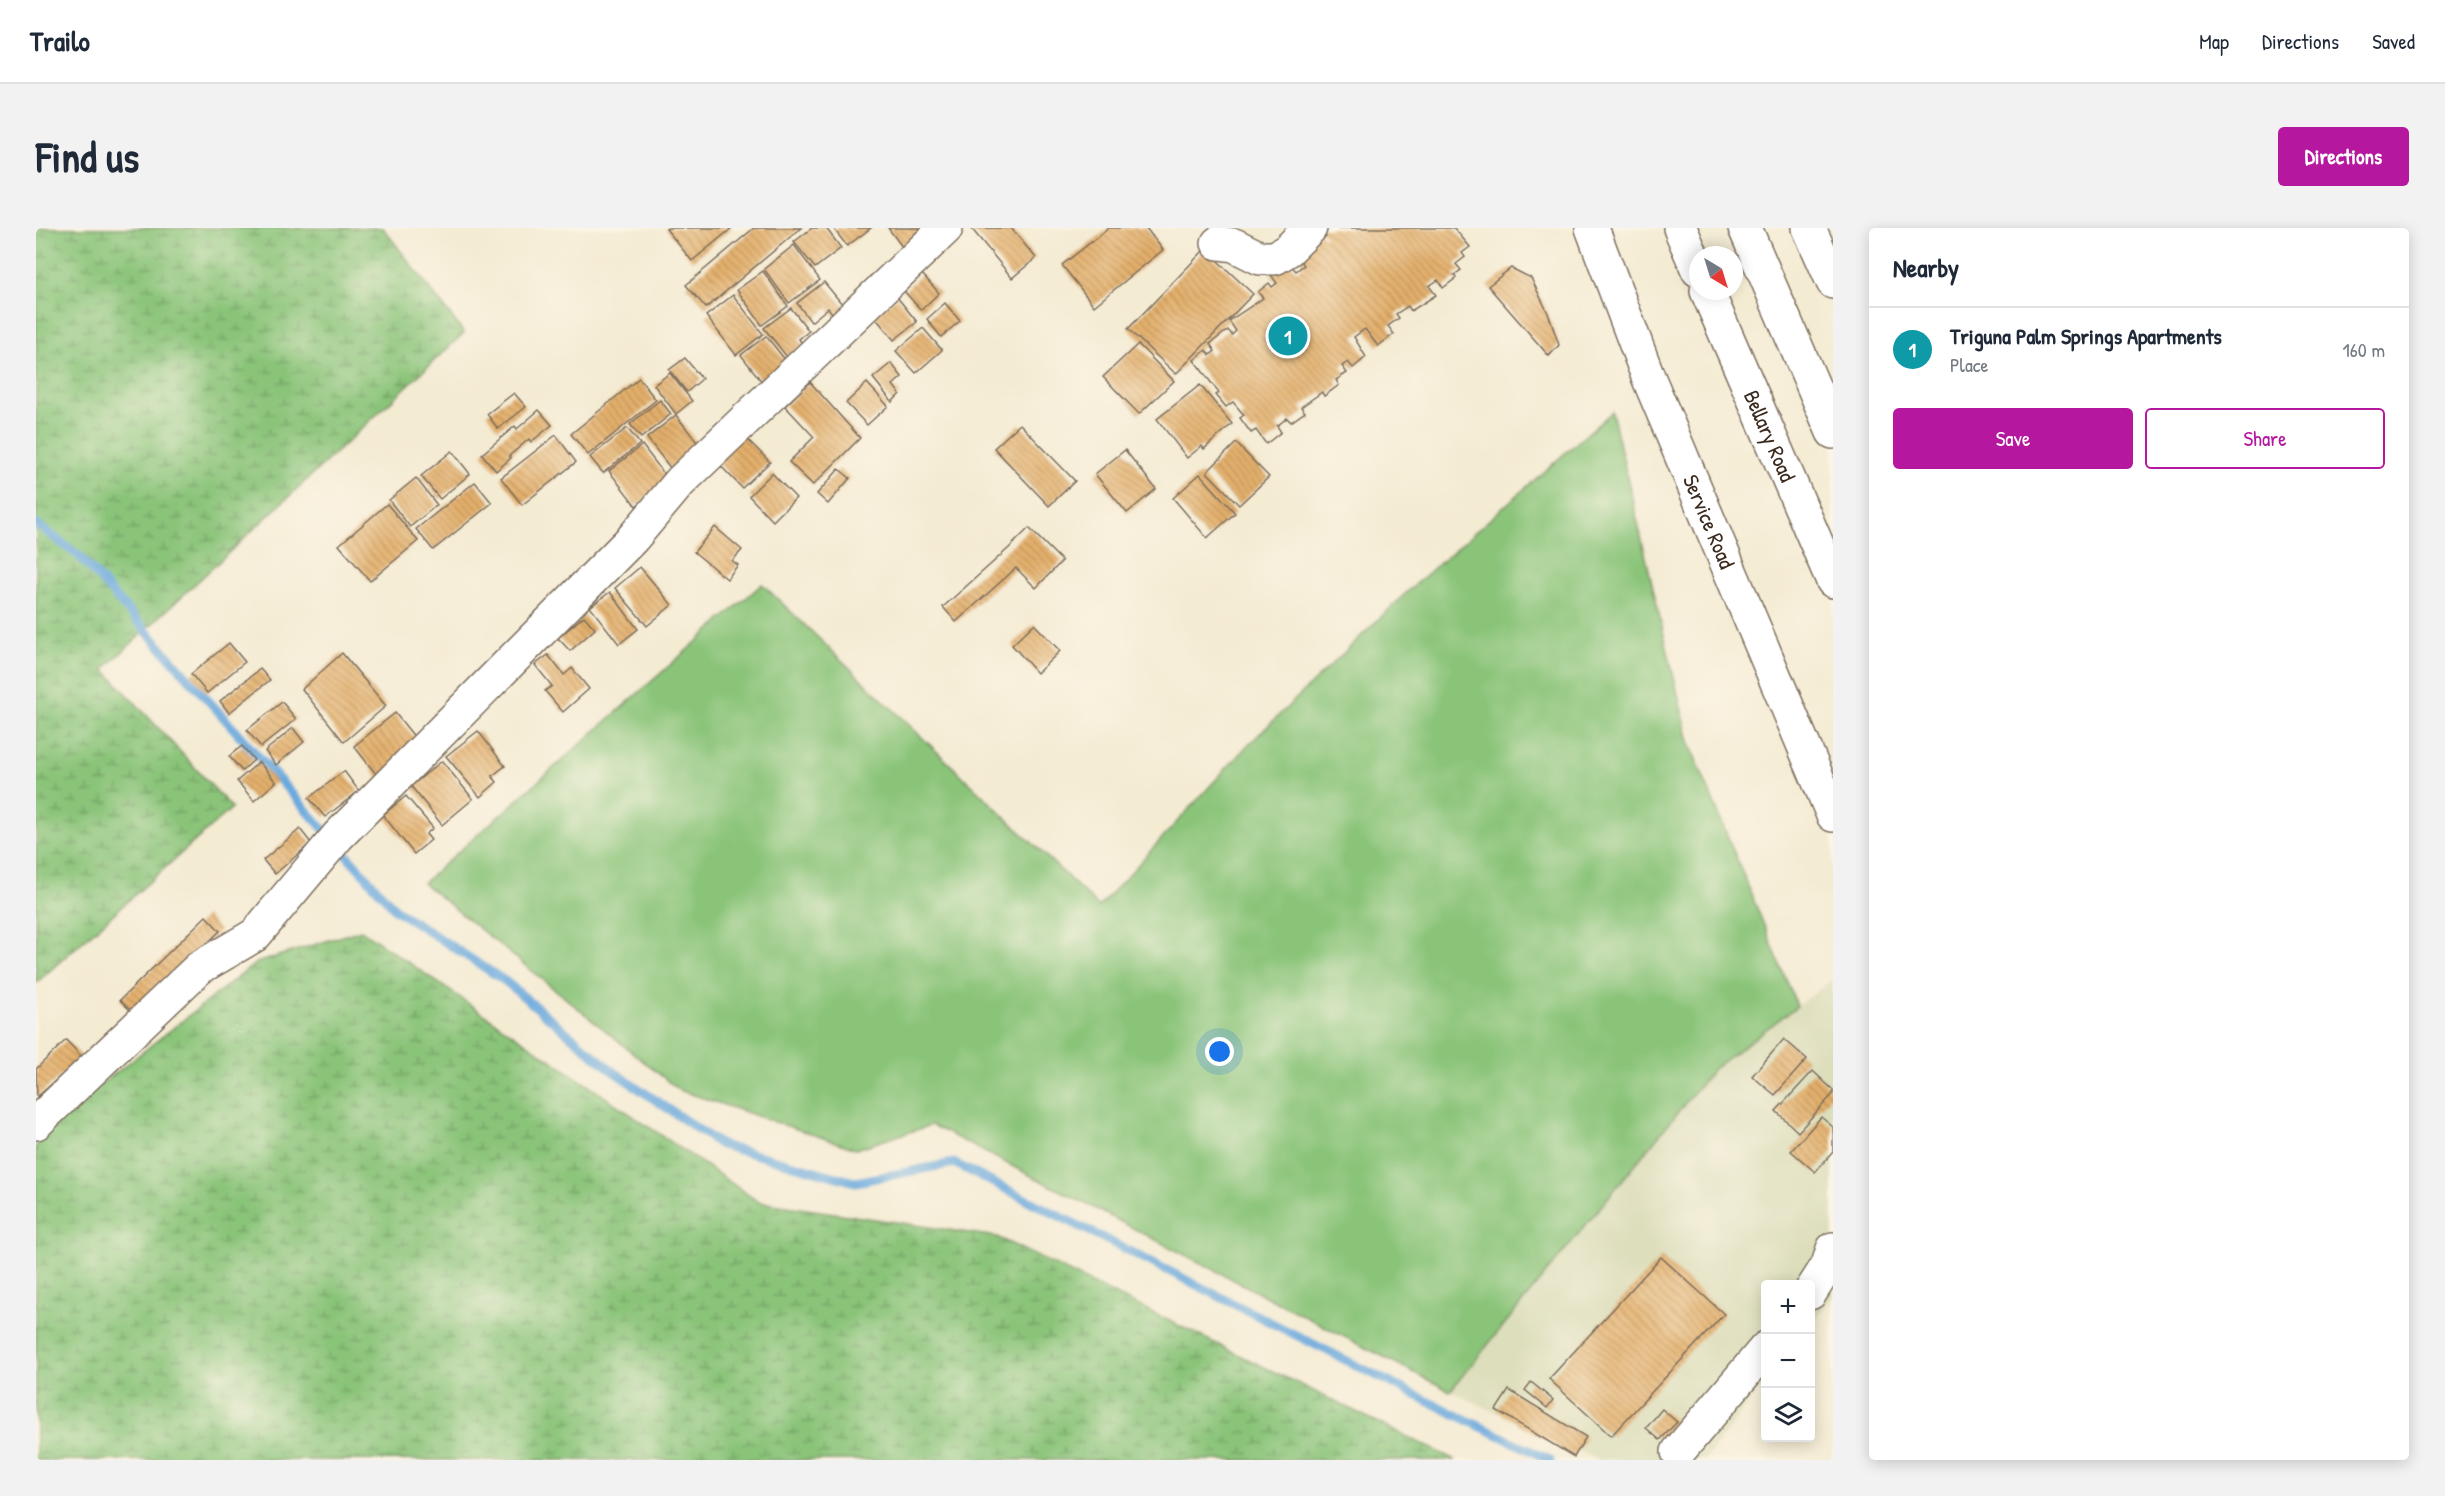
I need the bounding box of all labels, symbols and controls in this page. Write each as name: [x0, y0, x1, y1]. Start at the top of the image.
text: Trailo: [30, 22, 90, 60]
text: Map: [2199, 27, 2229, 56]
text: Directions: [2262, 27, 2339, 56]
text: Saved: [2372, 27, 2415, 56]
button: Directions: [2278, 127, 2409, 186]
text: Find us: [36, 128, 139, 185]
north arrow: [1689, 246, 1743, 300]
text: Nearby: [1893, 250, 1959, 285]
pin: 1: [1268, 314, 1308, 358]
text: Triguna Palm Springs Apartments: [1950, 321, 2222, 351]
text: 1: [1909, 336, 1916, 363]
text: 160 m: [2343, 336, 2385, 363]
text: Place: [1950, 351, 1989, 378]
street label: Bellary Road: [1737, 385, 1803, 487]
button: Save: [1893, 408, 2133, 469]
button: Share: [2145, 408, 2385, 469]
street label: Service Road: [1676, 470, 1742, 574]
your location: [1205, 1037, 1234, 1066]
map controls: [1761, 1280, 1815, 1442]
button: +: [1761, 1280, 1815, 1334]
button: −: [1761, 1334, 1815, 1388]
button: layers: [1761, 1388, 1815, 1442]

